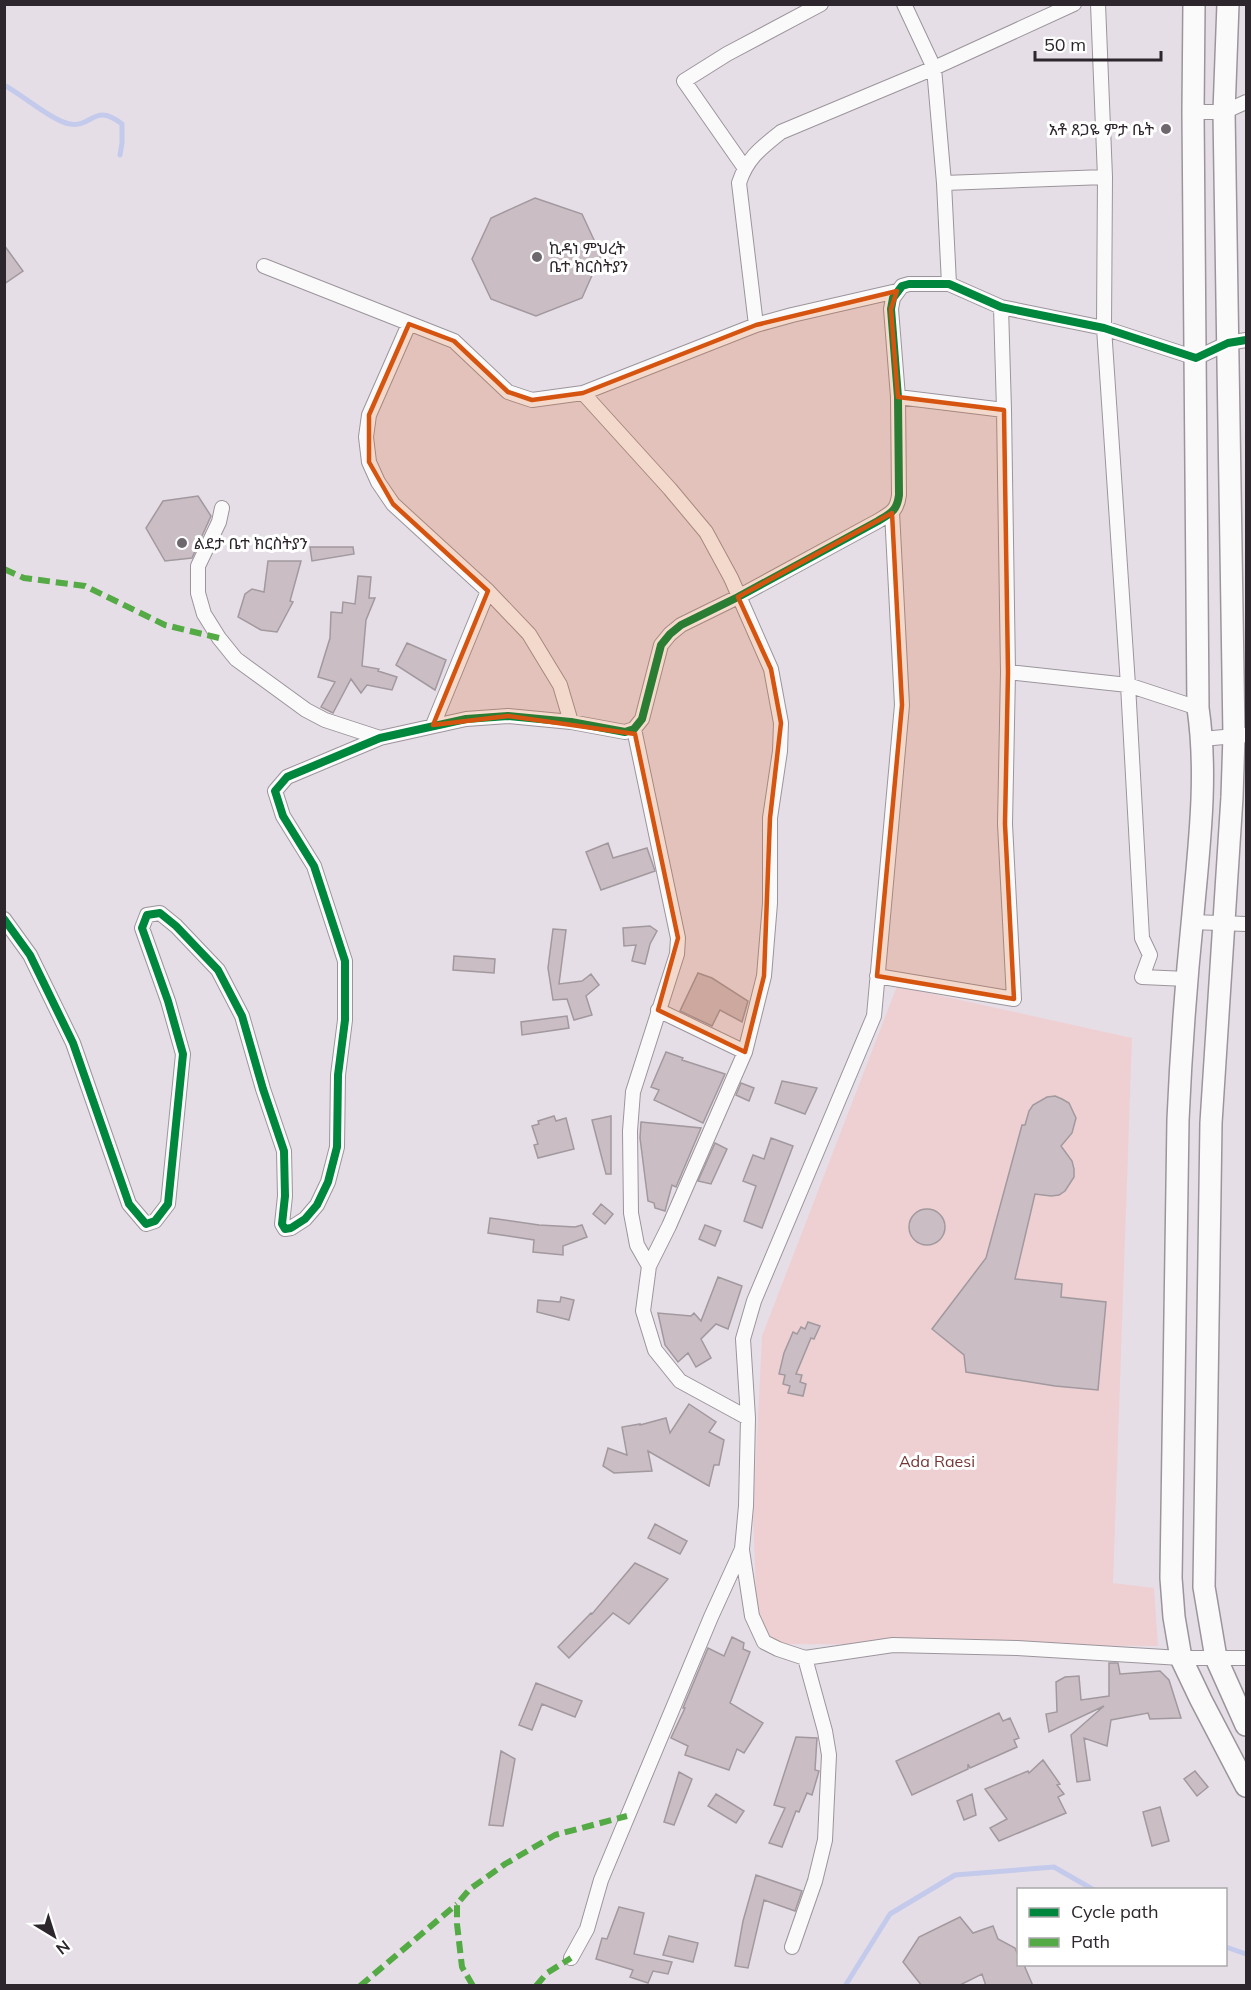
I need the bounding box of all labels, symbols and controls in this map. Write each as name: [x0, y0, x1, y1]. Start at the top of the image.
scale bar: [1035, 24, 1161, 62]
text: 50 m: [1044, 33, 1086, 56]
place label: አቶ ጸጋዬ ምታ ቤት: [1049, 119, 1154, 139]
marker: አቶ ጸጋዬ ምታ ቤት: [1159, 122, 1173, 136]
place label: ኪዳነ ምህረት ቤተ ክርስትያን: [549, 238, 628, 276]
marker: ኪዳነ ምህረት ቤተ ክርስትያን: [530, 250, 544, 264]
place label: ልደታ ቤተ ክርስትያን: [194, 533, 308, 553]
marker: ልደታ ቤተ ክርስትያን: [175, 536, 189, 550]
park label: Ada Raesi: [899, 1451, 975, 1471]
legend: [1017, 1888, 1227, 1966]
text: Cycle path: [1071, 1900, 1158, 1923]
north arrow: [24, 1906, 84, 1966]
text: Path: [1071, 1930, 1110, 1953]
text: N: [52, 1936, 74, 1959]

